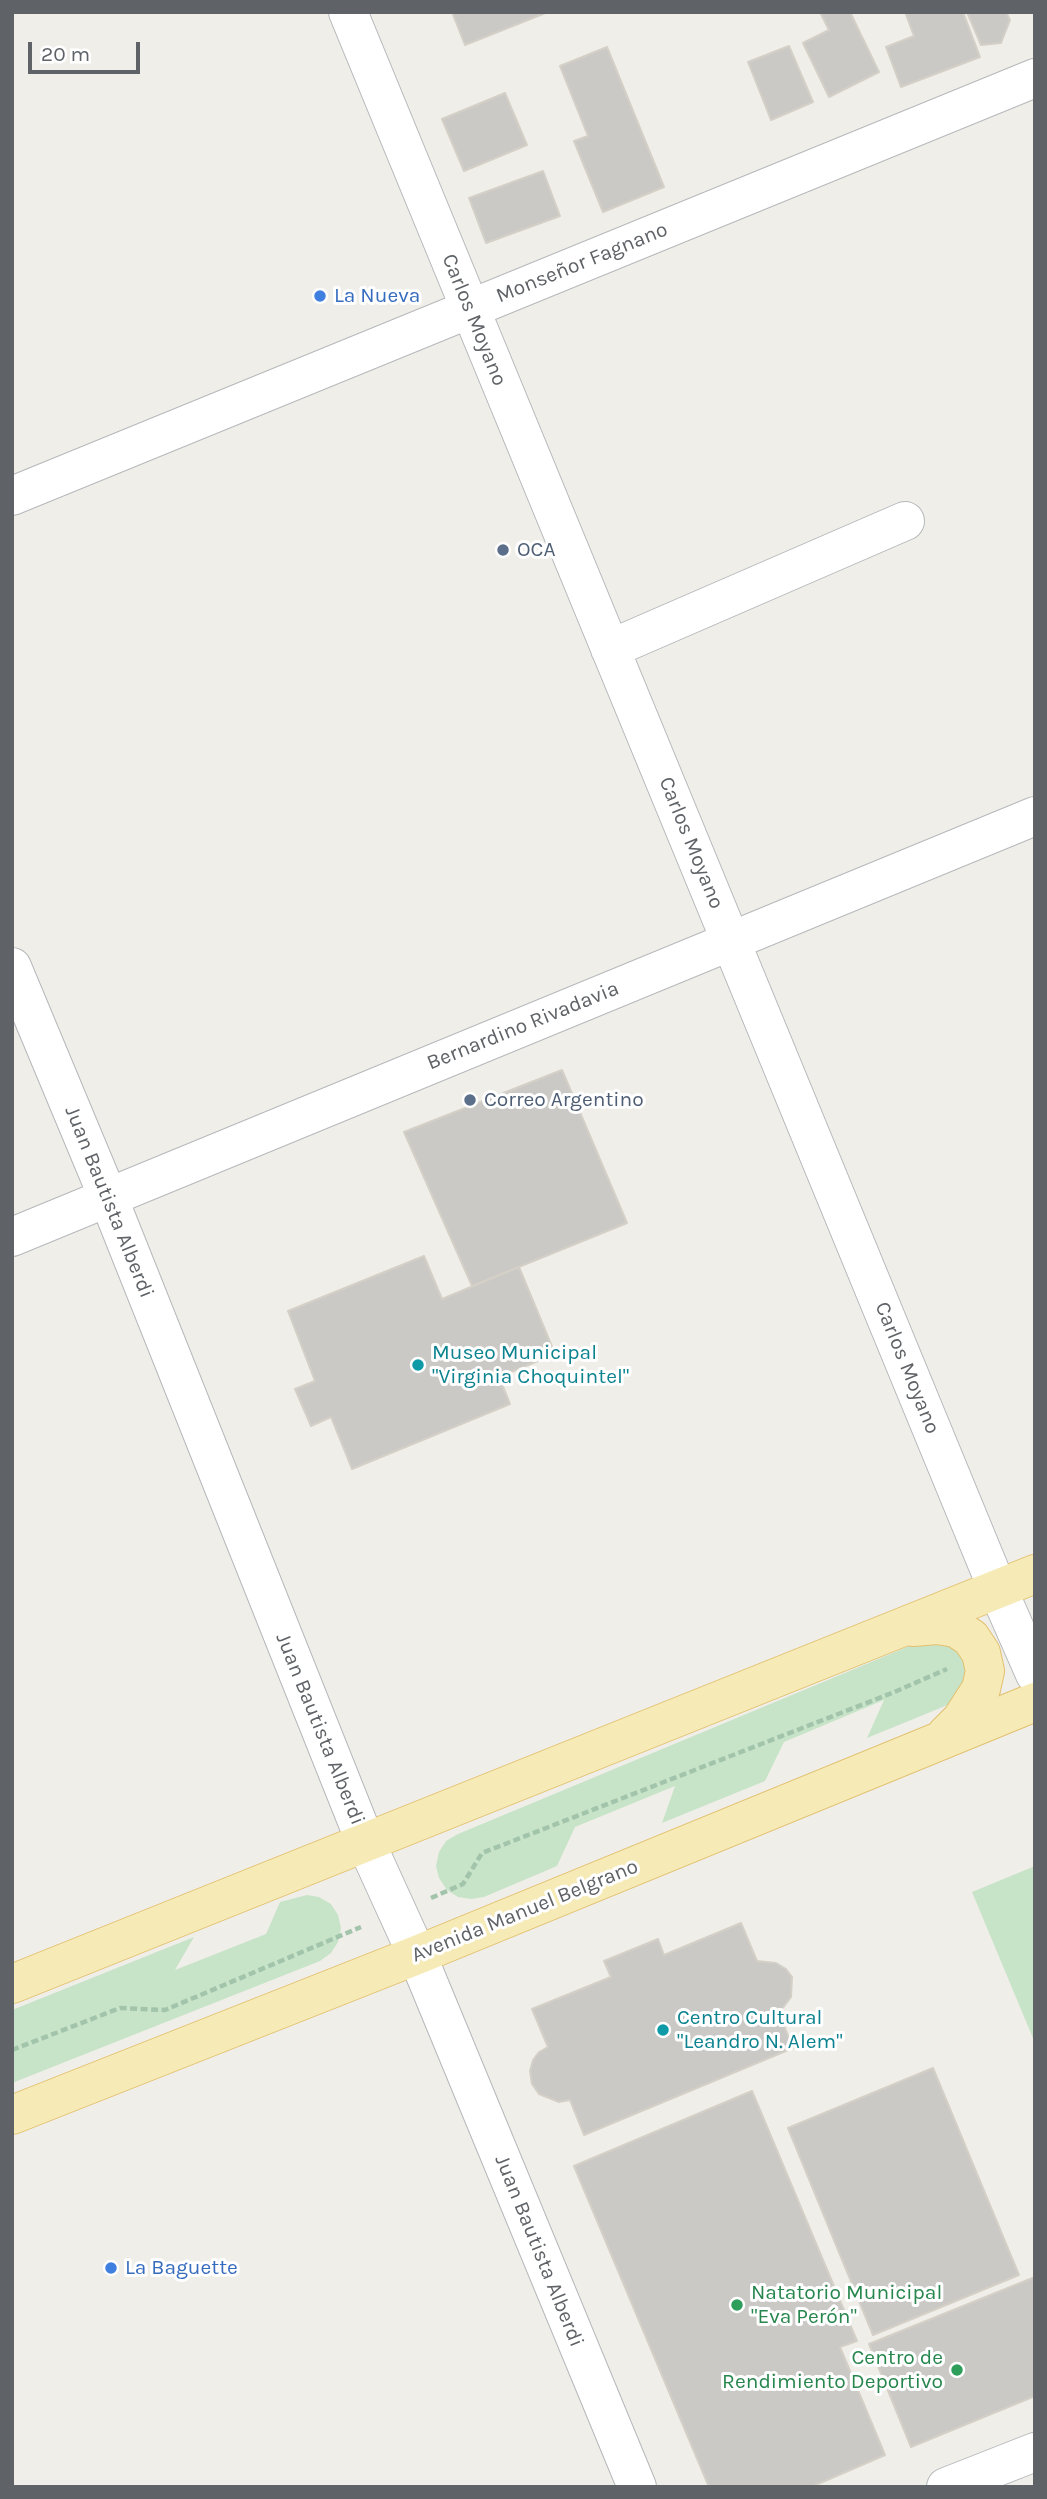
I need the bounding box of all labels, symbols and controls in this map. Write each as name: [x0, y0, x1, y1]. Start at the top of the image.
scale bar: [32, 28, 144, 72]
text: 20 m: [41, 42, 90, 66]
street label: Monseñor Fagnano: [493, 217, 671, 309]
street label: Carlos Moyano: [436, 250, 512, 390]
place label: La Nueva: [334, 283, 420, 309]
marker: La Nueva: [312, 288, 328, 304]
place label: OCA: [517, 537, 555, 563]
marker: OCA: [495, 542, 511, 558]
street label: Carlos Moyano: [653, 773, 729, 913]
street label: Bernardino Rivadavia: [423, 976, 623, 1076]
place label: Correo Argentino: [484, 1087, 644, 1113]
marker: Correo Argentino: [462, 1092, 478, 1108]
street label: Juan Bautista Alberdi: [59, 1102, 159, 1302]
street label: Carlos Moyano: [869, 1298, 945, 1438]
place label: Museo Municipal "Virginia Choquintel": [432, 1340, 629, 1390]
marker: Museo Municipal "Virginia Choquintel": [410, 1357, 426, 1373]
street label: Juan Bautista Alberdi: [270, 1629, 370, 1829]
street label: Avenida Manuel Belgrano: [408, 1854, 642, 1968]
place label: Centro Cultural "Leandro N. Alem": [677, 2005, 843, 2055]
marker: Centro Cultural "Leandro N. Alem": [655, 2022, 671, 2038]
street label: Juan Bautista Alberdi: [489, 2151, 589, 2351]
place label: La Baguette: [125, 2255, 238, 2281]
marker: La Baguette: [103, 2260, 119, 2276]
place label: Natatorio Municipal "Eva Perón": [751, 2280, 942, 2330]
marker: Natatorio Municipal "Eva Perón": [729, 2297, 745, 2313]
place label: Centro de Rendimiento Deportivo: [722, 2345, 943, 2395]
marker: Centro de Rendimiento Deportivo: [949, 2362, 965, 2378]

